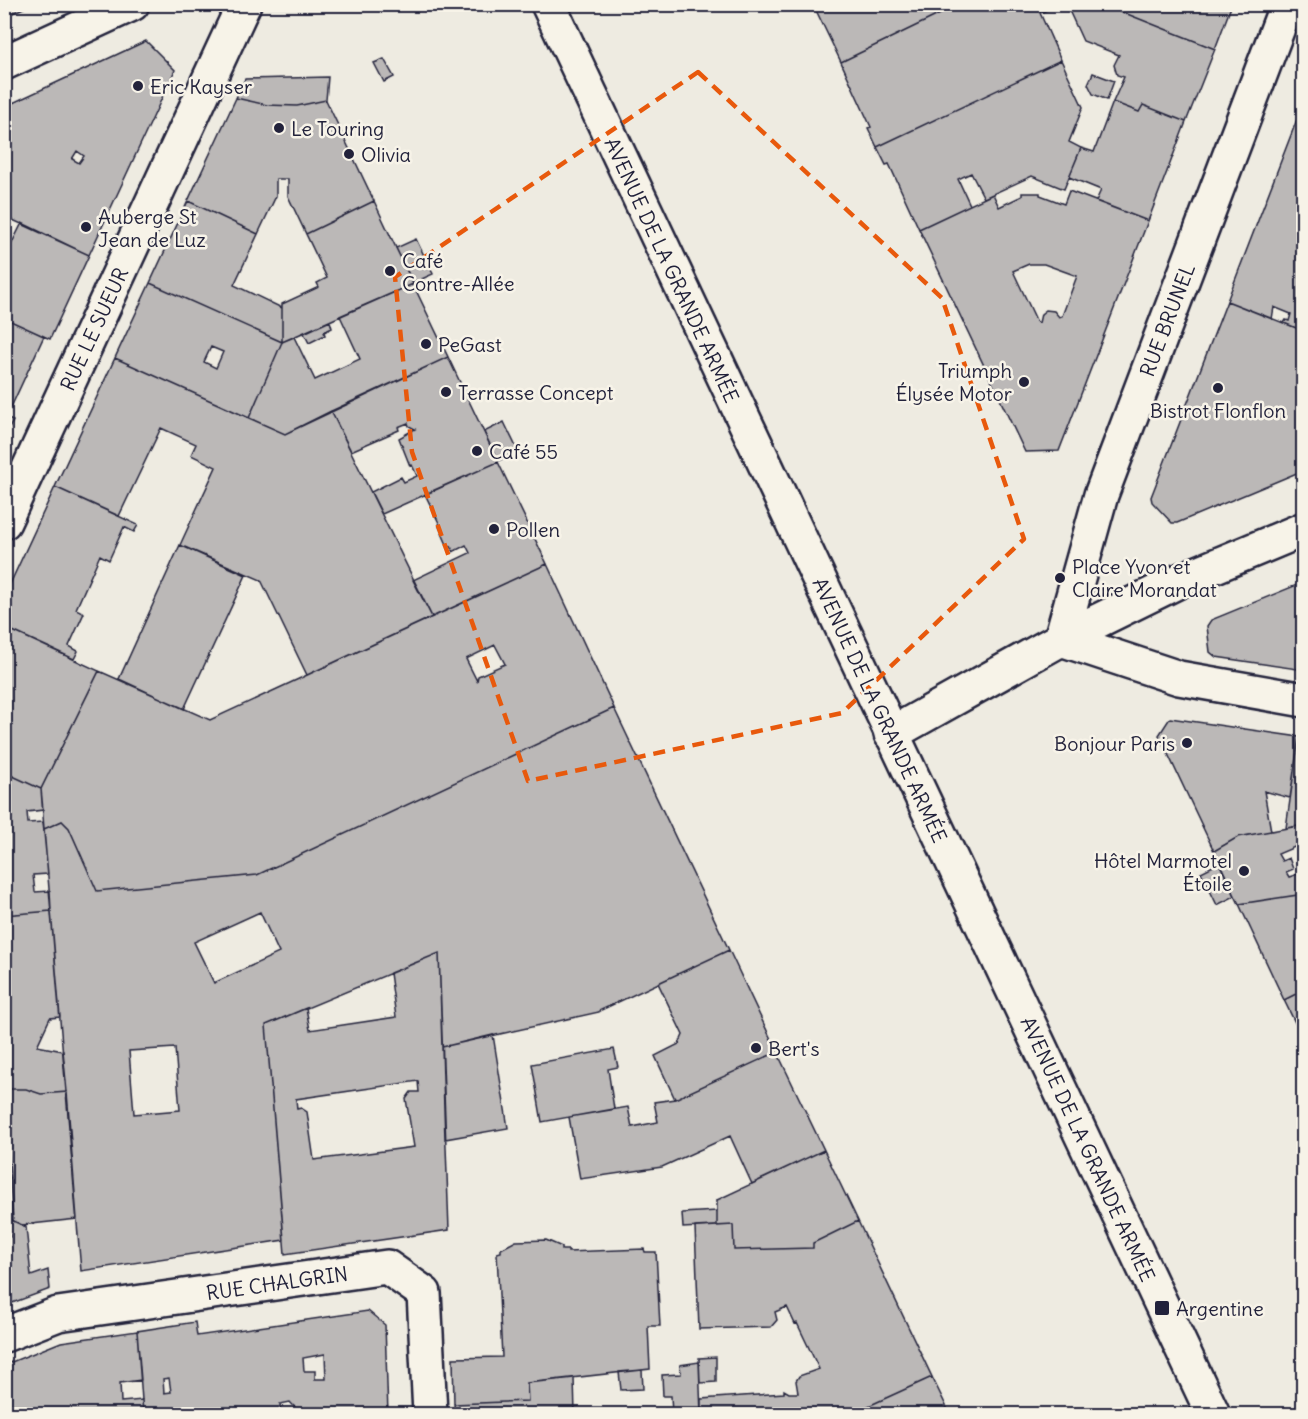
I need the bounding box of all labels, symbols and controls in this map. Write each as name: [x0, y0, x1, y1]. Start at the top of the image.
place label: Eric Kayser: [150, 74, 252, 99]
marker: Eric Kayser: [131, 79, 145, 93]
place label: Le Touring: [291, 116, 384, 141]
marker: Le Touring: [272, 121, 286, 135]
street label: AVENUE DE LA GRANDE ARMÉE: [600, 134, 744, 406]
place label: Olivia: [361, 142, 411, 167]
marker: Olivia: [342, 147, 356, 161]
place label: Auberge St Jean de Luz: [98, 204, 206, 252]
marker: Auberge St Jean de Luz: [79, 220, 93, 234]
place label: Café Contre-Allée: [402, 248, 515, 296]
street label: RUE BRUNEL: [1134, 260, 1200, 380]
street label: RUE LE SUEUR: [55, 263, 134, 395]
marker: Café Contre-Allée: [383, 264, 397, 278]
place label: PeGast: [438, 332, 502, 357]
marker: PeGast: [419, 337, 433, 351]
place label: Triumph Élysée Motor: [896, 358, 1012, 406]
marker: Triumph Élysée Motor: [1017, 375, 1031, 389]
place label: Terrasse Concept: [458, 380, 614, 405]
marker: Bistrot Flonflon: [1211, 381, 1225, 395]
marker: Terrasse Concept: [439, 385, 453, 399]
place label: Bistrot Flonflon: [1150, 398, 1286, 423]
place label: Café 55: [489, 439, 558, 464]
marker: Café 55: [470, 444, 484, 458]
place label: Pollen: [506, 517, 560, 542]
marker: Pollen: [487, 522, 501, 536]
place label: Place Yvon et Claire Morandat: [1072, 554, 1217, 602]
marker: Place Yvon et Claire Morandat: [1053, 571, 1067, 585]
street label: AVENUE DE LA GRANDE ARMÉE: [808, 574, 952, 846]
place label: Bonjour Paris: [1054, 731, 1175, 756]
marker: Bonjour Paris: [1180, 736, 1194, 750]
place label: Hôtel Marmotel Étoile: [1094, 848, 1232, 896]
marker: Hôtel Marmotel Étoile: [1237, 864, 1251, 878]
street label: AVENUE DE LA GRANDE ARMÉE: [1016, 1013, 1160, 1285]
place label: Bert's: [768, 1036, 820, 1061]
marker: Bert's: [749, 1041, 763, 1055]
street label: RUE CHALGRIN: [205, 1261, 349, 1305]
place label: Argentine: [1176, 1296, 1264, 1321]
marker: Argentine: [1153, 1299, 1171, 1317]

